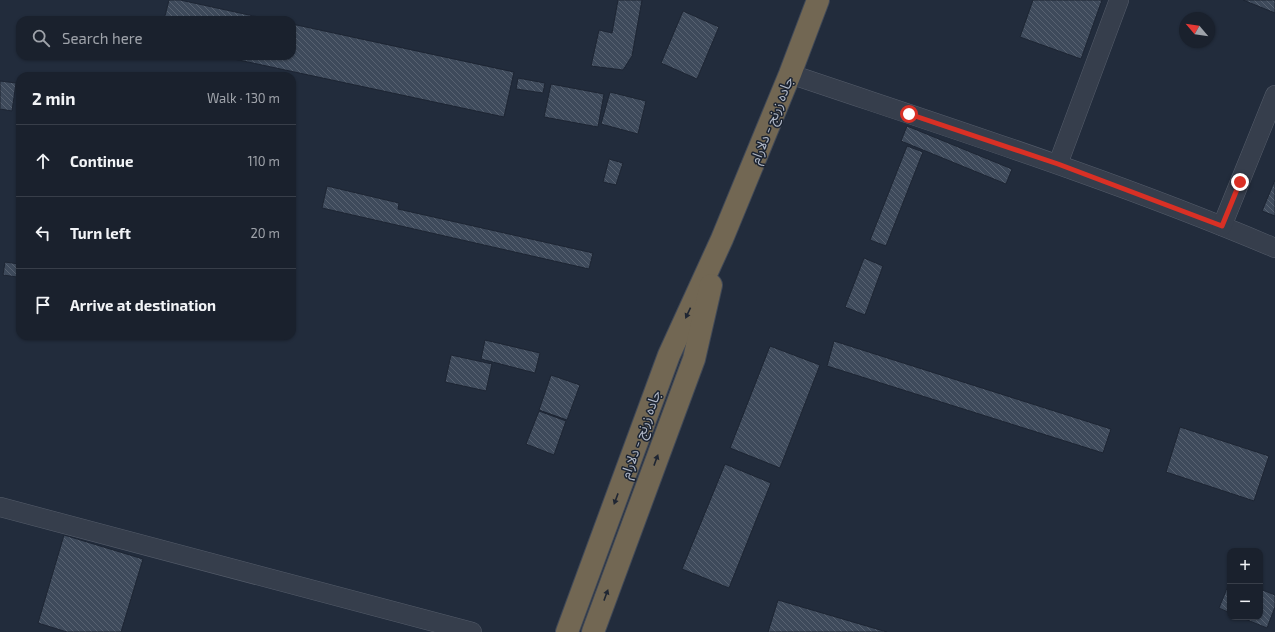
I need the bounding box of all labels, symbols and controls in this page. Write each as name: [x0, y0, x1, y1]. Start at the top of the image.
north arrow: [1179, 12, 1215, 48]
search box: [16, 16, 296, 60]
icon: search: [30, 27, 52, 49]
text: Search here: [62, 29, 143, 47]
street label: جاده زرنج - دلارام: [746, 74, 799, 167]
text: 2 min: [32, 88, 75, 108]
text: Walk · 130 m: [207, 90, 280, 106]
route start: [900, 105, 918, 123]
icon: ahead: [32, 150, 54, 172]
text: Continue: [70, 152, 133, 170]
text: 110 m: [248, 153, 280, 169]
route end: [1231, 173, 1249, 191]
icon: left: [32, 222, 54, 244]
text: Turn left: [70, 224, 131, 242]
text: 20 m: [251, 225, 280, 241]
icon: arrive: [32, 294, 54, 316]
text: Arrive at destination: [70, 296, 216, 314]
one-way arrow: [685, 307, 691, 319]
street label: جاده زرنج - دلارام: [616, 388, 667, 482]
one-way arrow: [654, 454, 660, 466]
one-way arrow: [612, 494, 618, 506]
map controls: [1227, 548, 1263, 620]
button: +: [1227, 548, 1263, 584]
button: −: [1227, 584, 1263, 620]
one-way arrow: [604, 589, 610, 601]

